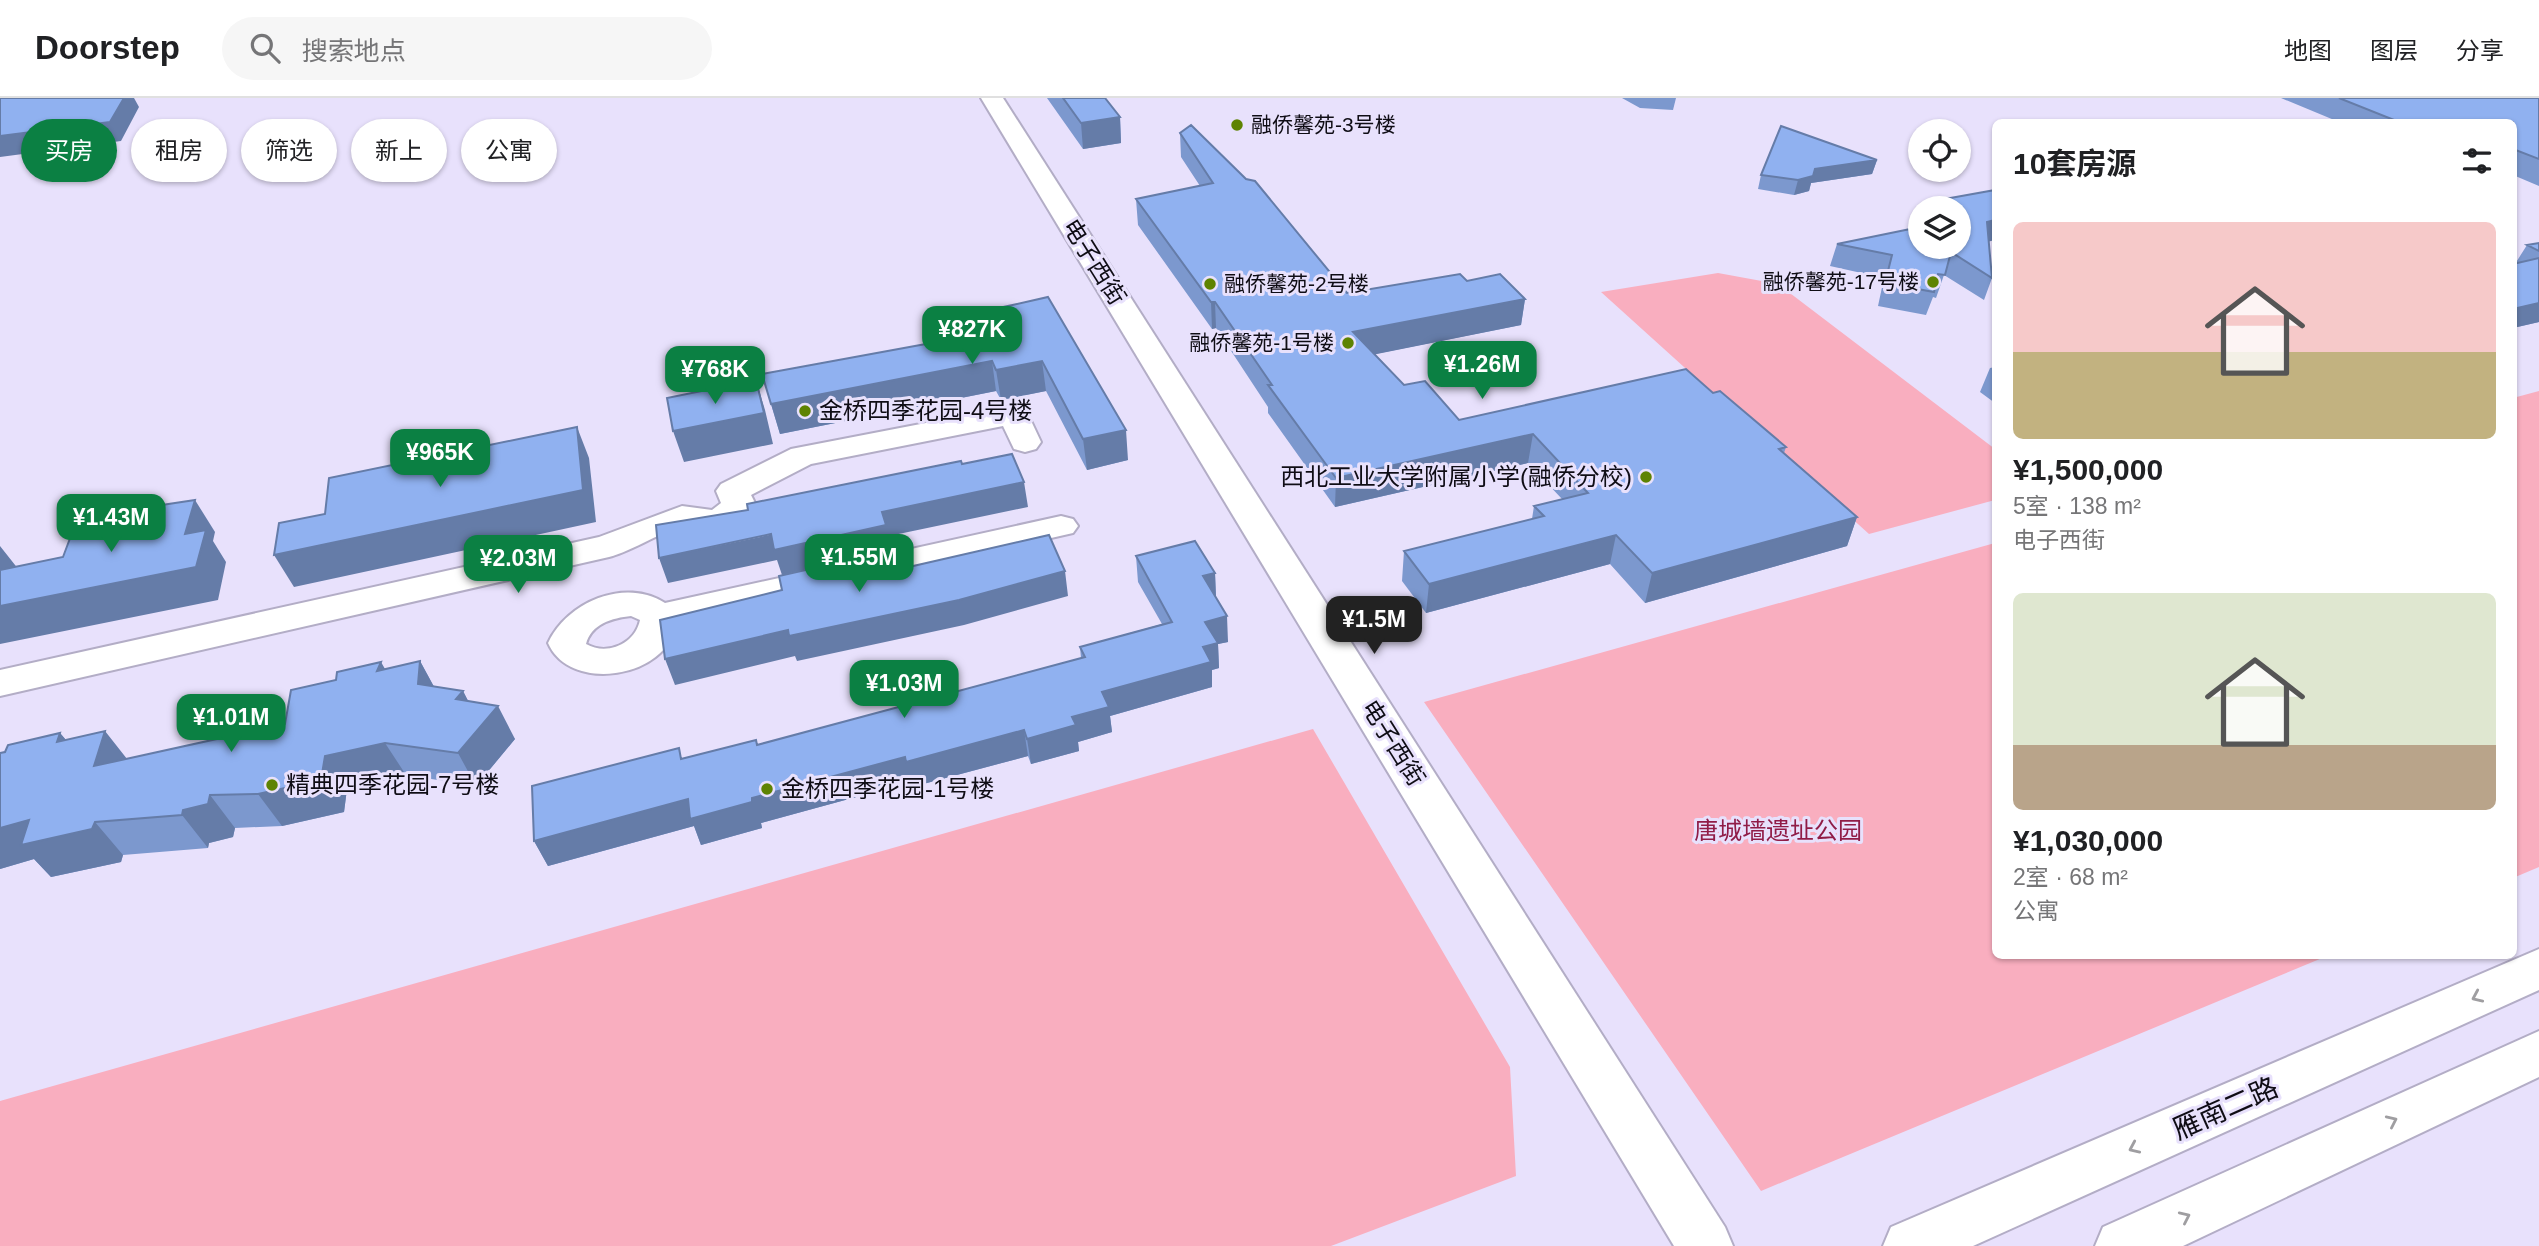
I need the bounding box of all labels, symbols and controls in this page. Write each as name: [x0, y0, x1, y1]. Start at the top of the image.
search box: [222, 17, 712, 80]
text: Doorstep: [35, 29, 180, 66]
icon: search: [246, 29, 284, 67]
text: 搜索地点: [302, 36, 406, 66]
text: 地图: [2284, 37, 2332, 64]
text: 图层: [2370, 37, 2418, 64]
text: 分享: [2456, 37, 2504, 64]
place label: 融侨馨苑-3号楼: [1251, 113, 1396, 136]
marker: 融侨馨苑-3号楼: [1229, 117, 1245, 133]
chip: 买房: [21, 119, 117, 182]
chip: 租房: [131, 119, 227, 182]
chip: 筛选: [241, 119, 337, 182]
chip: 新上: [351, 119, 447, 182]
chip: 公寓: [461, 119, 557, 182]
map controls: [1908, 119, 1971, 259]
button: locate: [1908, 119, 1971, 182]
icon: filters: [2458, 142, 2496, 180]
text: 10套房源: [2013, 147, 2136, 180]
button: layers: [1908, 196, 1971, 259]
street label: 电子西街: [1058, 214, 1131, 310]
icon: home: [2192, 268, 2318, 394]
place label: 融侨馨苑-17号楼: [1763, 270, 1919, 293]
place label: 融侨馨苑-2号楼: [1224, 272, 1369, 295]
marker: 融侨馨苑-17号楼: [1925, 274, 1941, 290]
marker: 融侨馨苑-2号楼: [1202, 276, 1218, 292]
pin: ¥827K: [923, 306, 1021, 366]
text: ¥827K: [938, 316, 1006, 342]
place label: 融侨馨苑-1号楼: [1189, 331, 1334, 354]
marker: 融侨馨苑-1号楼: [1340, 335, 1356, 351]
pin: ¥1.26M: [1425, 342, 1539, 401]
pin: ¥768K: [666, 346, 764, 406]
text: ¥1.26M: [1444, 351, 1520, 377]
text: ¥768K: [681, 356, 749, 382]
place label: 金桥四季花园-4号楼: [819, 397, 1032, 424]
marker: 金桥四季花园-4号楼: [797, 403, 813, 419]
pin: ¥965K: [391, 430, 489, 489]
text: ¥965K: [406, 439, 474, 465]
text: ¥1,500,000: [2013, 453, 2163, 486]
place label: 西北工业大学附属小学(融侨分校): [1280, 463, 1632, 490]
marker: 西北工业大学附属小学(融侨分校): [1638, 469, 1654, 485]
text: 5室 · 138 m²: [2013, 493, 2141, 519]
pin: ¥1.43M: [54, 494, 168, 554]
text: ¥1.43M: [73, 504, 149, 530]
text: 电子西街: [2013, 527, 2105, 553]
pin: ¥1.55M: [802, 534, 916, 594]
pin: ¥2.03M: [461, 536, 575, 595]
text: ¥1.55M: [821, 544, 897, 570]
text: ¥2.03M: [480, 545, 556, 571]
pin: ¥1.5M: [1325, 596, 1423, 656]
text: ¥1.5M: [1342, 606, 1406, 632]
icon: home: [2192, 639, 2318, 765]
pin: ¥1.03M: [847, 660, 961, 720]
text: ¥1.03M: [866, 670, 942, 696]
pin: ¥1.01M: [174, 694, 288, 754]
street label: 电子西街: [1357, 695, 1430, 791]
text: ¥1.01M: [193, 704, 269, 730]
place label: 精典四季花园-7号楼: [286, 771, 499, 798]
place label: 金桥四季花园-1号楼: [781, 775, 994, 802]
marker: 精典四季花园-7号楼: [264, 777, 280, 793]
marker: 金桥四季花园-1号楼: [759, 781, 775, 797]
park label: 唐城墙遗址公园: [1694, 817, 1862, 844]
text: ¥1,030,000: [2013, 824, 2163, 857]
text: 2室 · 68 m²: [2013, 864, 2128, 890]
text: 公寓: [2013, 898, 2059, 924]
one-way arrow: [2471, 989, 2484, 1003]
street label: 雁南二路: [2168, 1072, 2283, 1145]
one-way arrow: [2385, 1116, 2397, 1130]
one-way arrow: [2129, 1140, 2141, 1154]
one-way arrow: [2178, 1211, 2190, 1225]

